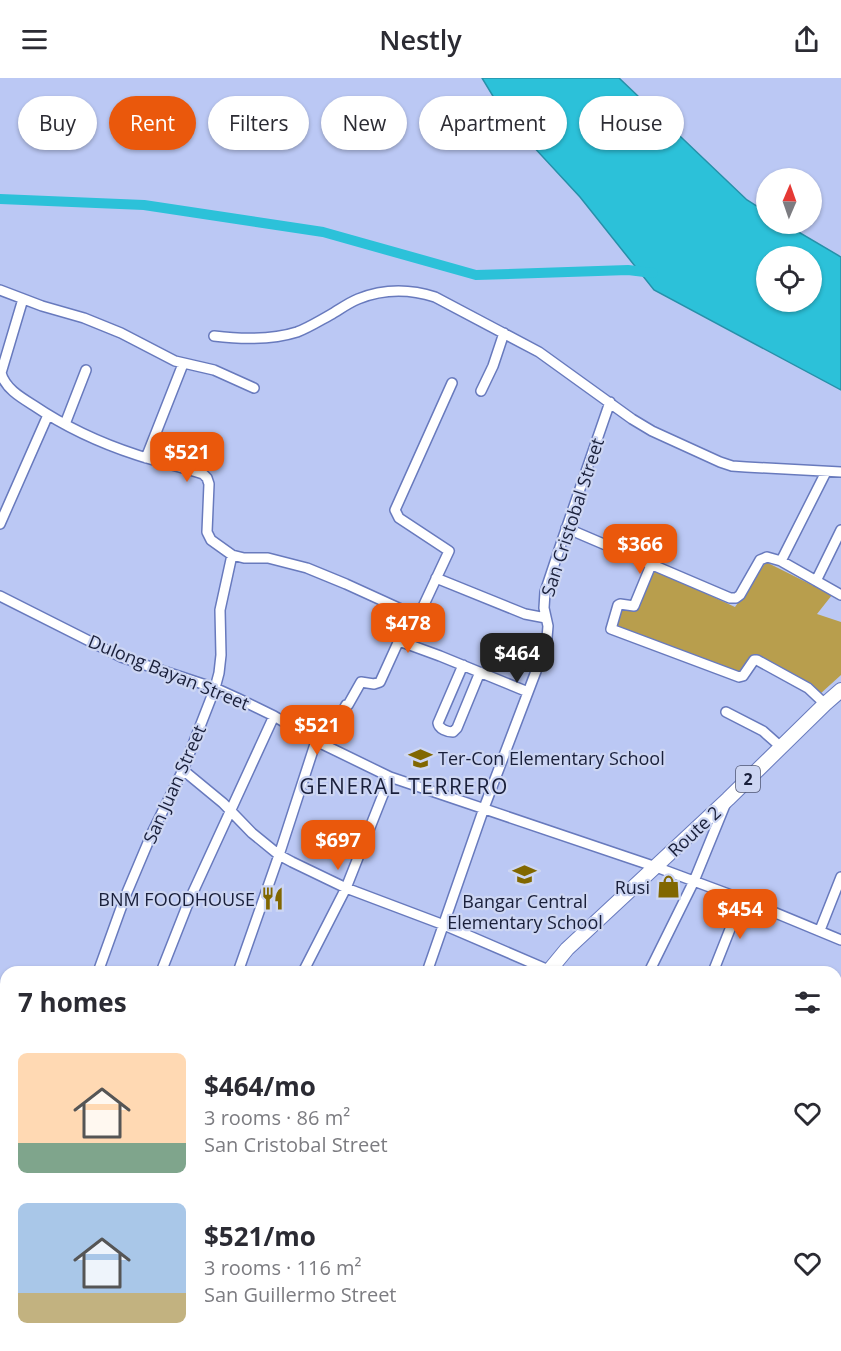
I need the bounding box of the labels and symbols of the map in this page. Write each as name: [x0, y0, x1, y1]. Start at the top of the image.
north arrow: [756, 168, 822, 234]
pin: $521: [151, 432, 223, 483]
street label: San Cristobal Street: [535, 435, 609, 599]
pin: $366: [604, 524, 676, 575]
pin: $478: [372, 603, 444, 654]
street label: Dulong Bayan Street: [85, 629, 253, 715]
pin: $464: [481, 633, 553, 684]
pin: $521: [281, 705, 353, 756]
street label: San Juan Street: [137, 721, 211, 847]
school or university icon: Ter-Con Elementary School: [407, 745, 433, 771]
place label: Ter-Con Elementary School: [438, 746, 665, 770]
road number: 2: [736, 766, 760, 792]
district label: GENERAL TERRERO: [299, 772, 509, 800]
street label: Route 2: [662, 800, 726, 862]
pin: $697: [302, 820, 374, 871]
school or university icon: Bangar Central Elementary School: [512, 862, 538, 888]
shop icon: Rusi: [655, 874, 681, 900]
place label: Rusi: [615, 875, 650, 899]
restaurant icon: BNM FOODHOUSE: [260, 886, 286, 912]
place label: BNM FOODHOUSE: [98, 887, 255, 911]
place label: Bangar Central Elementary School: [447, 889, 603, 934]
pin: $454: [704, 889, 776, 940]

